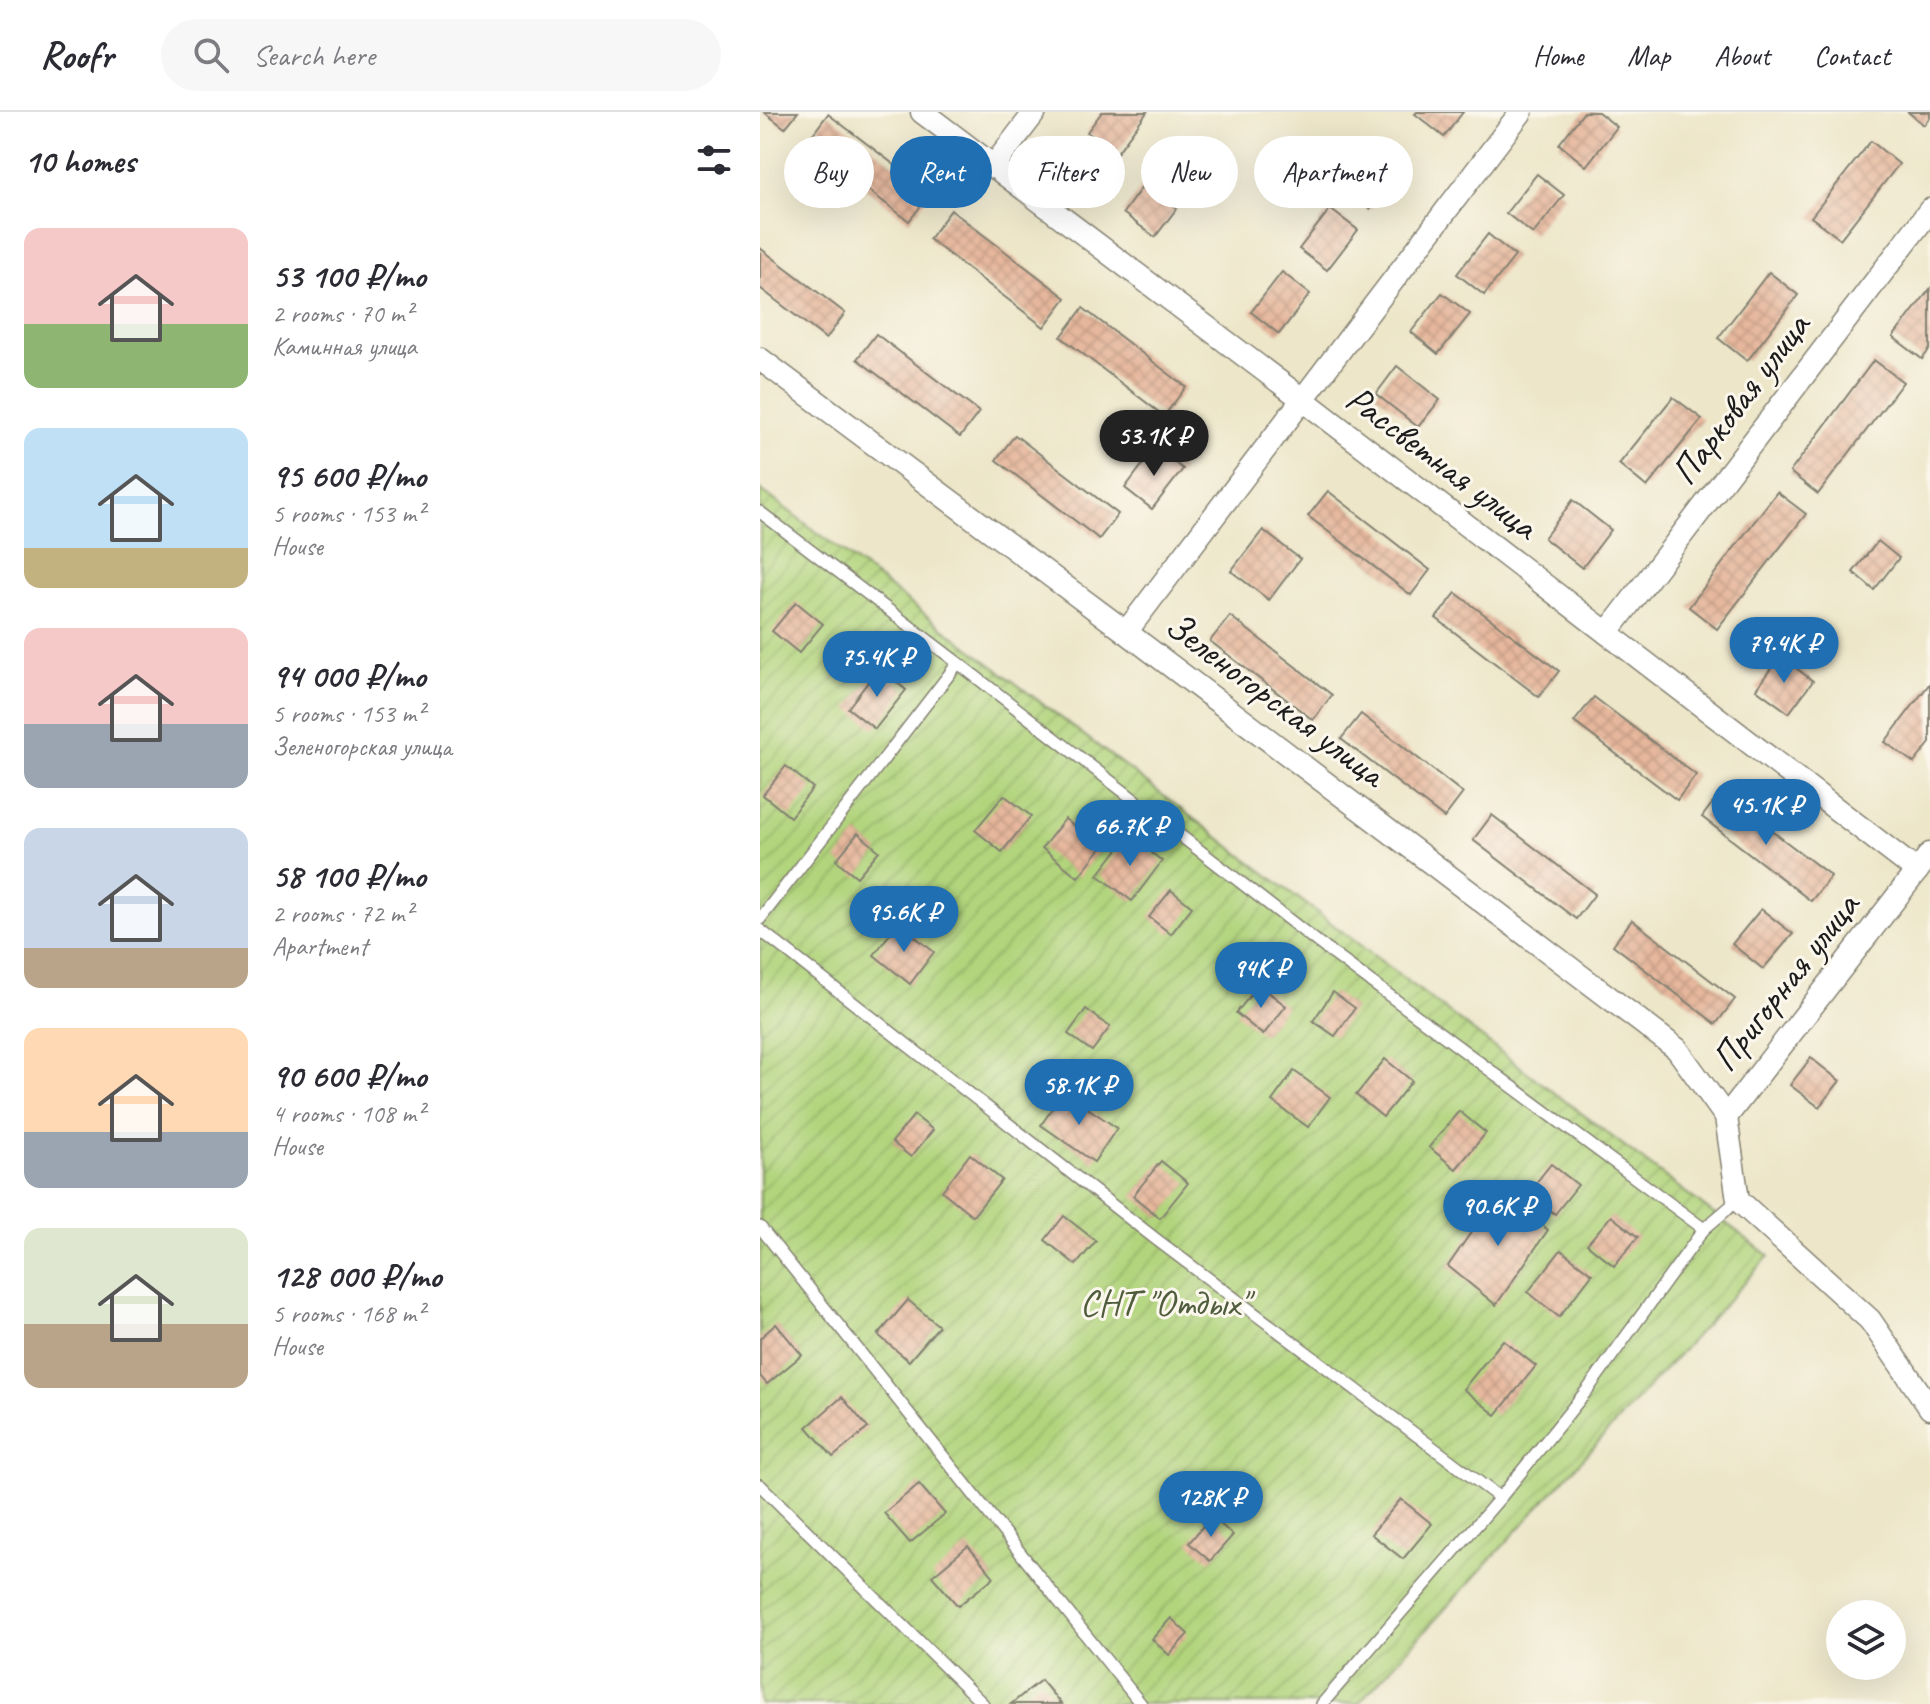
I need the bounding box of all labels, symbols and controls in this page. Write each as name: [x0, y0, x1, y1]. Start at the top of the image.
search box: [161, 19, 721, 91]
text: Roofr: [40, 32, 113, 79]
icon: search: [189, 33, 233, 77]
text: Search here: [253, 36, 375, 74]
text: Home: [1533, 38, 1583, 73]
text: Map: [1627, 38, 1670, 73]
text: About: [1714, 38, 1770, 73]
text: Contact: [1814, 38, 1890, 73]
chip: Buy: [784, 136, 874, 208]
chip: Rent: [890, 136, 992, 208]
chip: Filters: [1008, 136, 1125, 208]
chip: New: [1141, 136, 1238, 208]
chip: Apartment: [1254, 136, 1413, 208]
icon: filters: [692, 138, 736, 182]
text: 10 homes: [24, 139, 135, 182]
text: 53 100 ₽/mo: [272, 254, 426, 297]
icon: home: [88, 260, 184, 356]
text: 2 rooms · 70 m²: [272, 297, 413, 330]
street label: Парковая улица: [1660, 302, 1821, 494]
text: Каминная улица: [272, 330, 417, 363]
street label: Рассветная улица: [1337, 375, 1549, 551]
pin: 53.1K ₽: [1080, 410, 1228, 478]
text: 53.1K ₽: [1118, 419, 1190, 452]
text: 95 600 ₽/mo: [272, 454, 426, 497]
icon: home: [88, 460, 184, 556]
text: 5 rooms · 153 m²: [272, 497, 424, 530]
text: House: [272, 530, 323, 563]
street label: Зеленогорская улица: [1156, 601, 1397, 799]
pin: 79.4K ₽: [1710, 617, 1858, 685]
text: 79.4K ₽: [1748, 626, 1820, 659]
pin: 75.4K ₽: [803, 631, 951, 699]
text: 75.4K ₽: [841, 640, 913, 673]
text: 94 000 ₽/mo: [272, 654, 426, 697]
icon: home: [88, 660, 184, 756]
text: 5 rooms · 153 m²: [272, 697, 424, 730]
text: Зеленогорская улица: [272, 730, 452, 763]
pin: 45.1K ₽: [1692, 779, 1840, 847]
text: 45.1K ₽: [1730, 788, 1802, 821]
pin: 66.7K ₽: [1056, 800, 1204, 868]
text: 66.7K ₽: [1093, 809, 1167, 842]
text: 58 100 ₽/mo: [272, 854, 426, 897]
icon: home: [88, 860, 184, 956]
street label: Пригорная улица: [1701, 882, 1871, 1080]
pin: 95.6K ₽: [830, 886, 978, 954]
text: 95.6K ₽: [867, 895, 941, 928]
text: 2 rooms · 72 m²: [272, 897, 413, 930]
text: Apartment: [272, 930, 368, 963]
pin: 94K ₽: [1205, 942, 1317, 1010]
text: 94K ₽: [1233, 951, 1289, 984]
text: 90 600 ₽/mo: [272, 1054, 426, 1097]
pin: 58.1K ₽: [1005, 1059, 1153, 1127]
icon: home: [88, 1060, 184, 1156]
text: 58.1K ₽: [1043, 1068, 1115, 1101]
text: 4 rooms · 108 m²: [272, 1097, 424, 1130]
text: House: [272, 1130, 323, 1163]
pin: 90.6K ₽: [1424, 1180, 1572, 1248]
text: 90.6K ₽: [1461, 1189, 1535, 1222]
text: 128 000 ₽/mo: [272, 1254, 441, 1297]
icon: home: [88, 1260, 184, 1356]
park label: СНТ "Отдых": [1080, 1279, 1255, 1326]
text: 5 rooms · 168 m²: [272, 1297, 424, 1330]
text: House: [272, 1330, 323, 1363]
pin: 128K ₽: [1146, 1471, 1276, 1539]
text: 128K ₽: [1177, 1480, 1245, 1513]
map controls: [1826, 1600, 1906, 1680]
button: layers: [1826, 1600, 1906, 1680]

